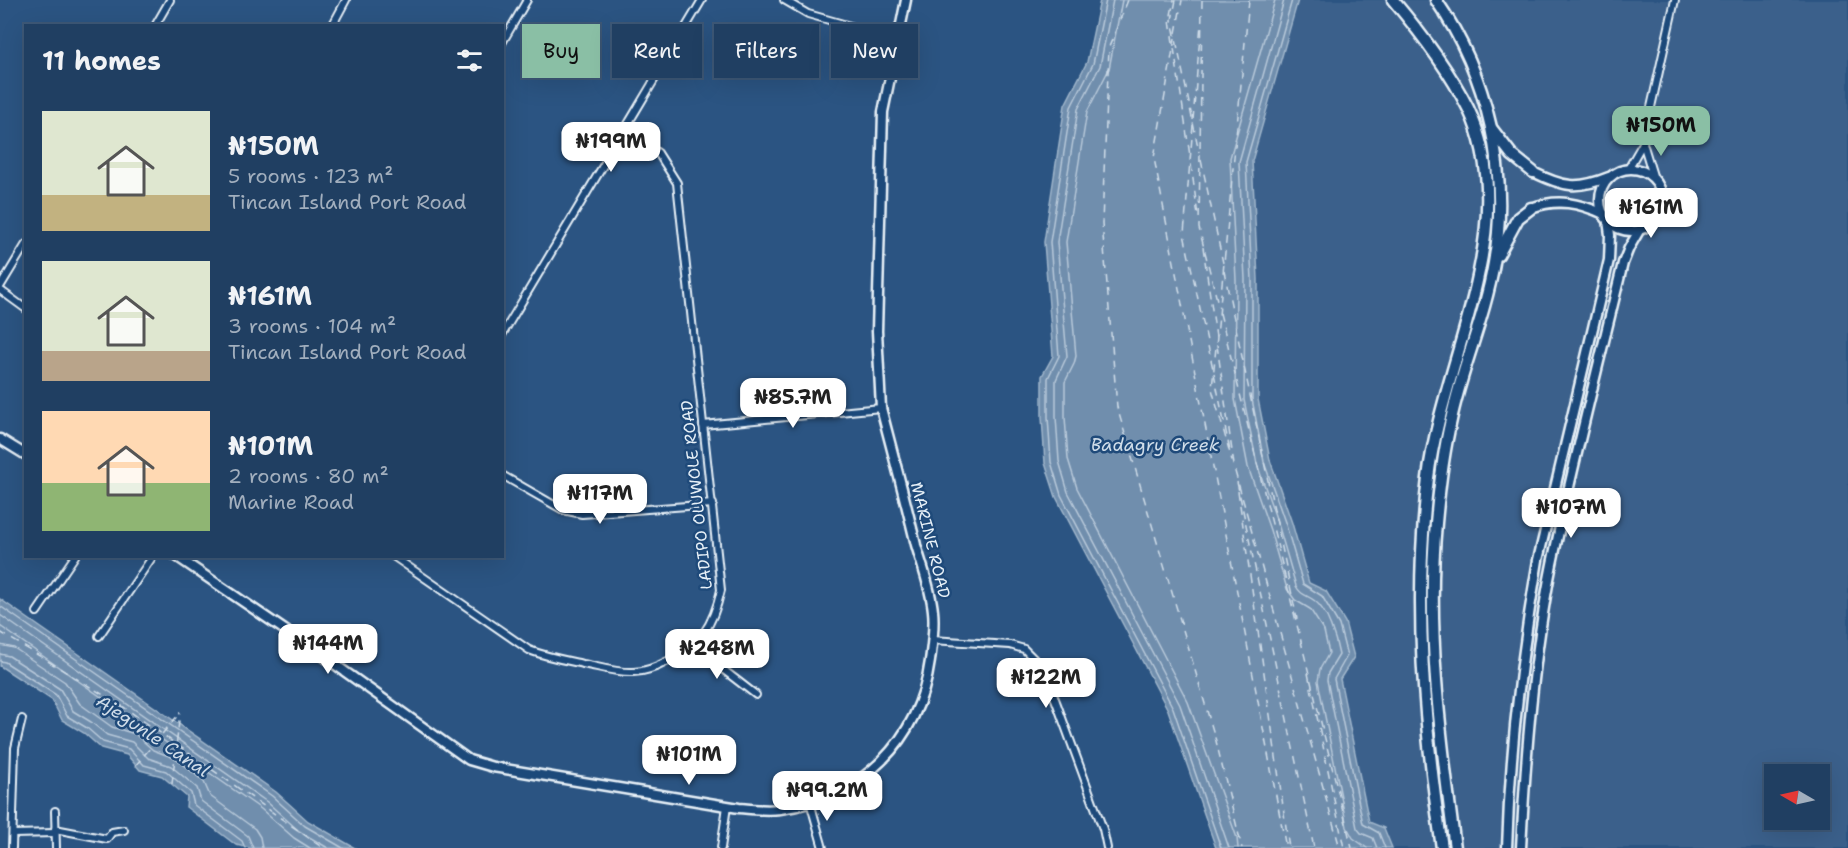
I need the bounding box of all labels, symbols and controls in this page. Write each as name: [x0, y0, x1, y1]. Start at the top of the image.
chip: Buy: [522, 24, 600, 78]
chip: Rent: [612, 24, 702, 78]
chip: Filters: [714, 24, 819, 78]
chip: New: [831, 24, 918, 78]
text: 11 homes: [42, 43, 161, 78]
icon: filters: [453, 44, 486, 77]
pin: ₦150M: [1619, 106, 1703, 157]
text: ₦150M: [1626, 112, 1696, 138]
pin: ₦199M: [569, 122, 653, 173]
text: ₦150M: [228, 128, 319, 163]
text: ₦199M: [575, 128, 647, 154]
icon: home: [90, 135, 162, 207]
text: 5 rooms · 123 m²: [228, 163, 394, 189]
pin: ₦161M: [1609, 188, 1693, 239]
text: Tincan Island Port Road: [228, 189, 467, 215]
text: ₦161M: [1619, 194, 1683, 220]
text: ₦161M: [228, 278, 312, 313]
icon: home: [90, 285, 162, 357]
text: 3 rooms · 104 m²: [228, 313, 396, 339]
text: Tincan Island Port Road: [228, 339, 467, 365]
pin: ₦85.7M: [744, 378, 842, 429]
text: ₦85.7M: [754, 384, 832, 410]
street label: LADIPO OLUWOLE ROAD: [676, 399, 717, 591]
text: ₦101M: [228, 428, 313, 463]
water label: Badagry Creek: [1091, 433, 1220, 457]
icon: home: [90, 435, 162, 507]
text: 2 rooms · 80 m²: [228, 463, 389, 489]
pin: ₦117M: [558, 474, 642, 525]
text: ₦117M: [567, 480, 633, 506]
street label: MARINE ROAD: [906, 480, 955, 600]
pin: ₦107M: [1529, 488, 1613, 539]
text: Marine Road: [228, 489, 354, 515]
text: ₦107M: [1536, 494, 1606, 520]
pin: ₦144M: [286, 624, 370, 675]
pin: ₦248M: [675, 629, 759, 680]
text: ₦144M: [292, 630, 364, 656]
text: ₦248M: [679, 635, 755, 661]
pin: ₦122M: [1004, 658, 1088, 709]
text: ₦122M: [1011, 664, 1081, 690]
water label: Ajegunle Canal: [92, 689, 214, 783]
pin: ₦101M: [647, 735, 731, 786]
text: ₦101M: [656, 741, 722, 767]
north arrow: [1764, 764, 1830, 830]
map controls: [1764, 764, 1830, 830]
pin: ₦99.2M: [778, 771, 876, 822]
text: ₦99.2M: [786, 777, 868, 803]

